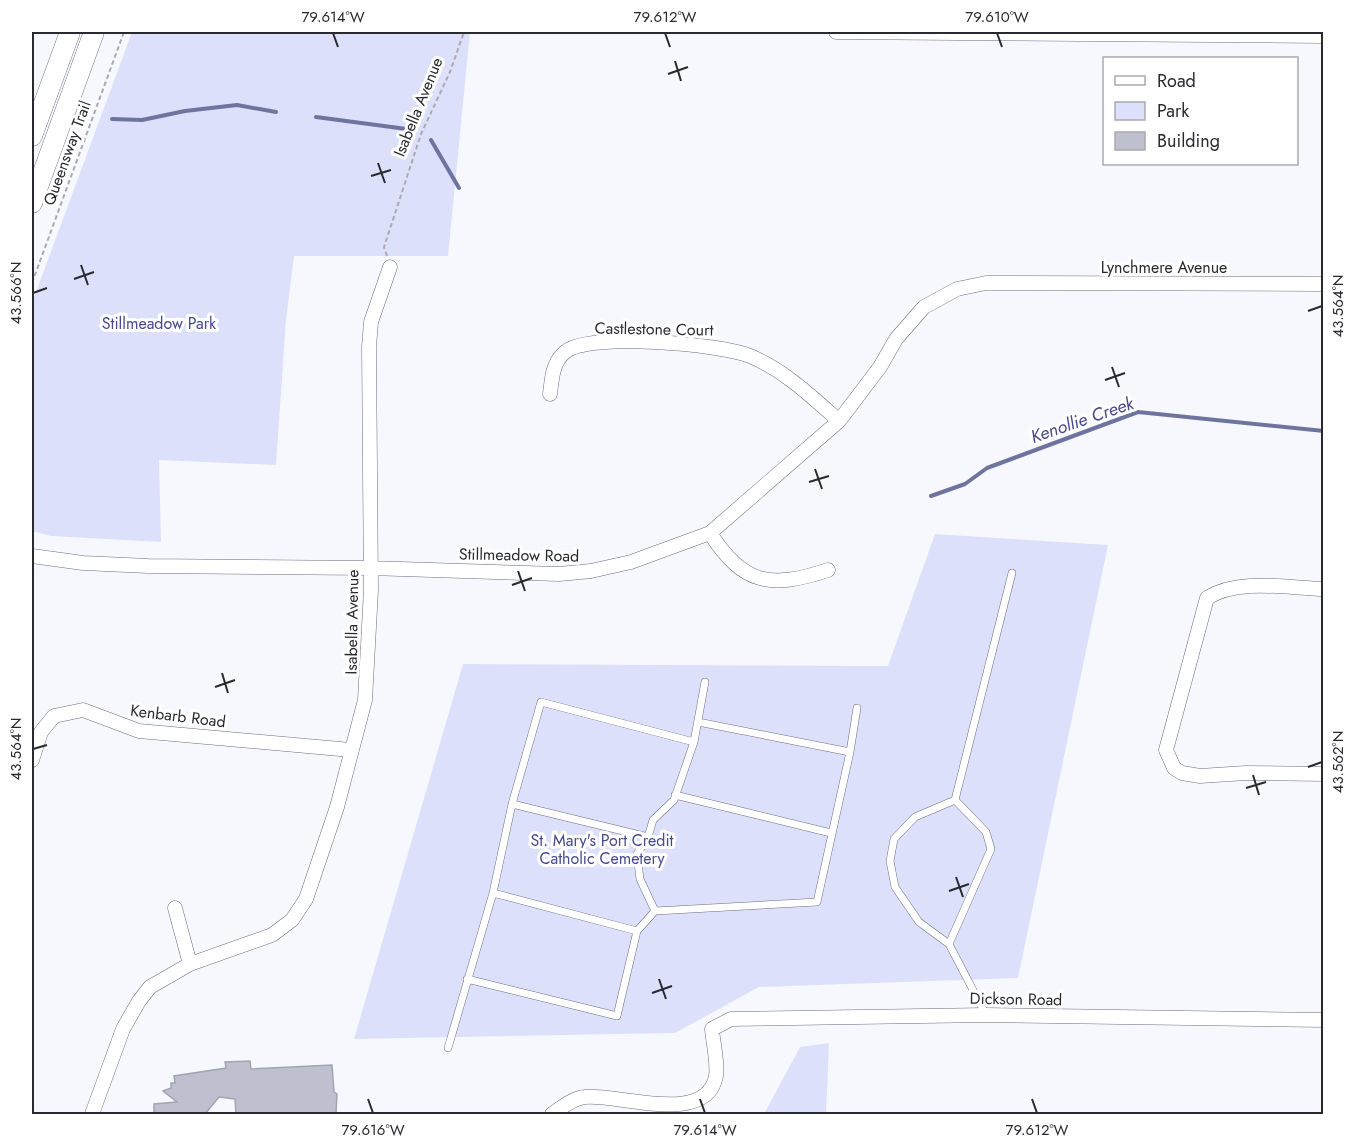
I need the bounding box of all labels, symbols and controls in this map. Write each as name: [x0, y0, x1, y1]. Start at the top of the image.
text: 79.614°W: [301, 6, 365, 28]
text: 79.612°W: [634, 6, 697, 28]
text: 79.610°W: [965, 6, 1029, 28]
street label: Isabella Avenue: [388, 54, 448, 160]
legend: [1103, 57, 1298, 165]
text: Road: [1157, 68, 1196, 94]
street label: Queensway Trail: [37, 97, 97, 209]
text: Park: [1157, 98, 1189, 124]
text: Building: [1157, 128, 1220, 154]
street label: Lynchmere Avenue: [1101, 256, 1227, 279]
text: 43.566°N: [5, 262, 27, 324]
text: 43.564°N: [1327, 275, 1349, 337]
park label: Stillmeadow Park: [102, 312, 217, 335]
street label: Castlestone Court: [594, 316, 714, 342]
water label: Kenollie Creek: [1027, 390, 1138, 450]
street label: Stillmeadow Road: [459, 542, 579, 568]
street label: Isabella Avenue: [340, 569, 364, 675]
street label: Kenbarb Road: [129, 699, 227, 733]
text: 43.564°N: [5, 718, 27, 780]
text: 43.562°N: [1327, 731, 1349, 793]
park label: St. Mary's Port Credit Catholic Cemetery: [531, 829, 674, 870]
street label: Dickson Road: [969, 987, 1063, 1011]
text: 79.616°W: [341, 1119, 405, 1141]
text: 79.614°W: [673, 1119, 737, 1141]
text: 79.612°W: [1006, 1119, 1069, 1141]

